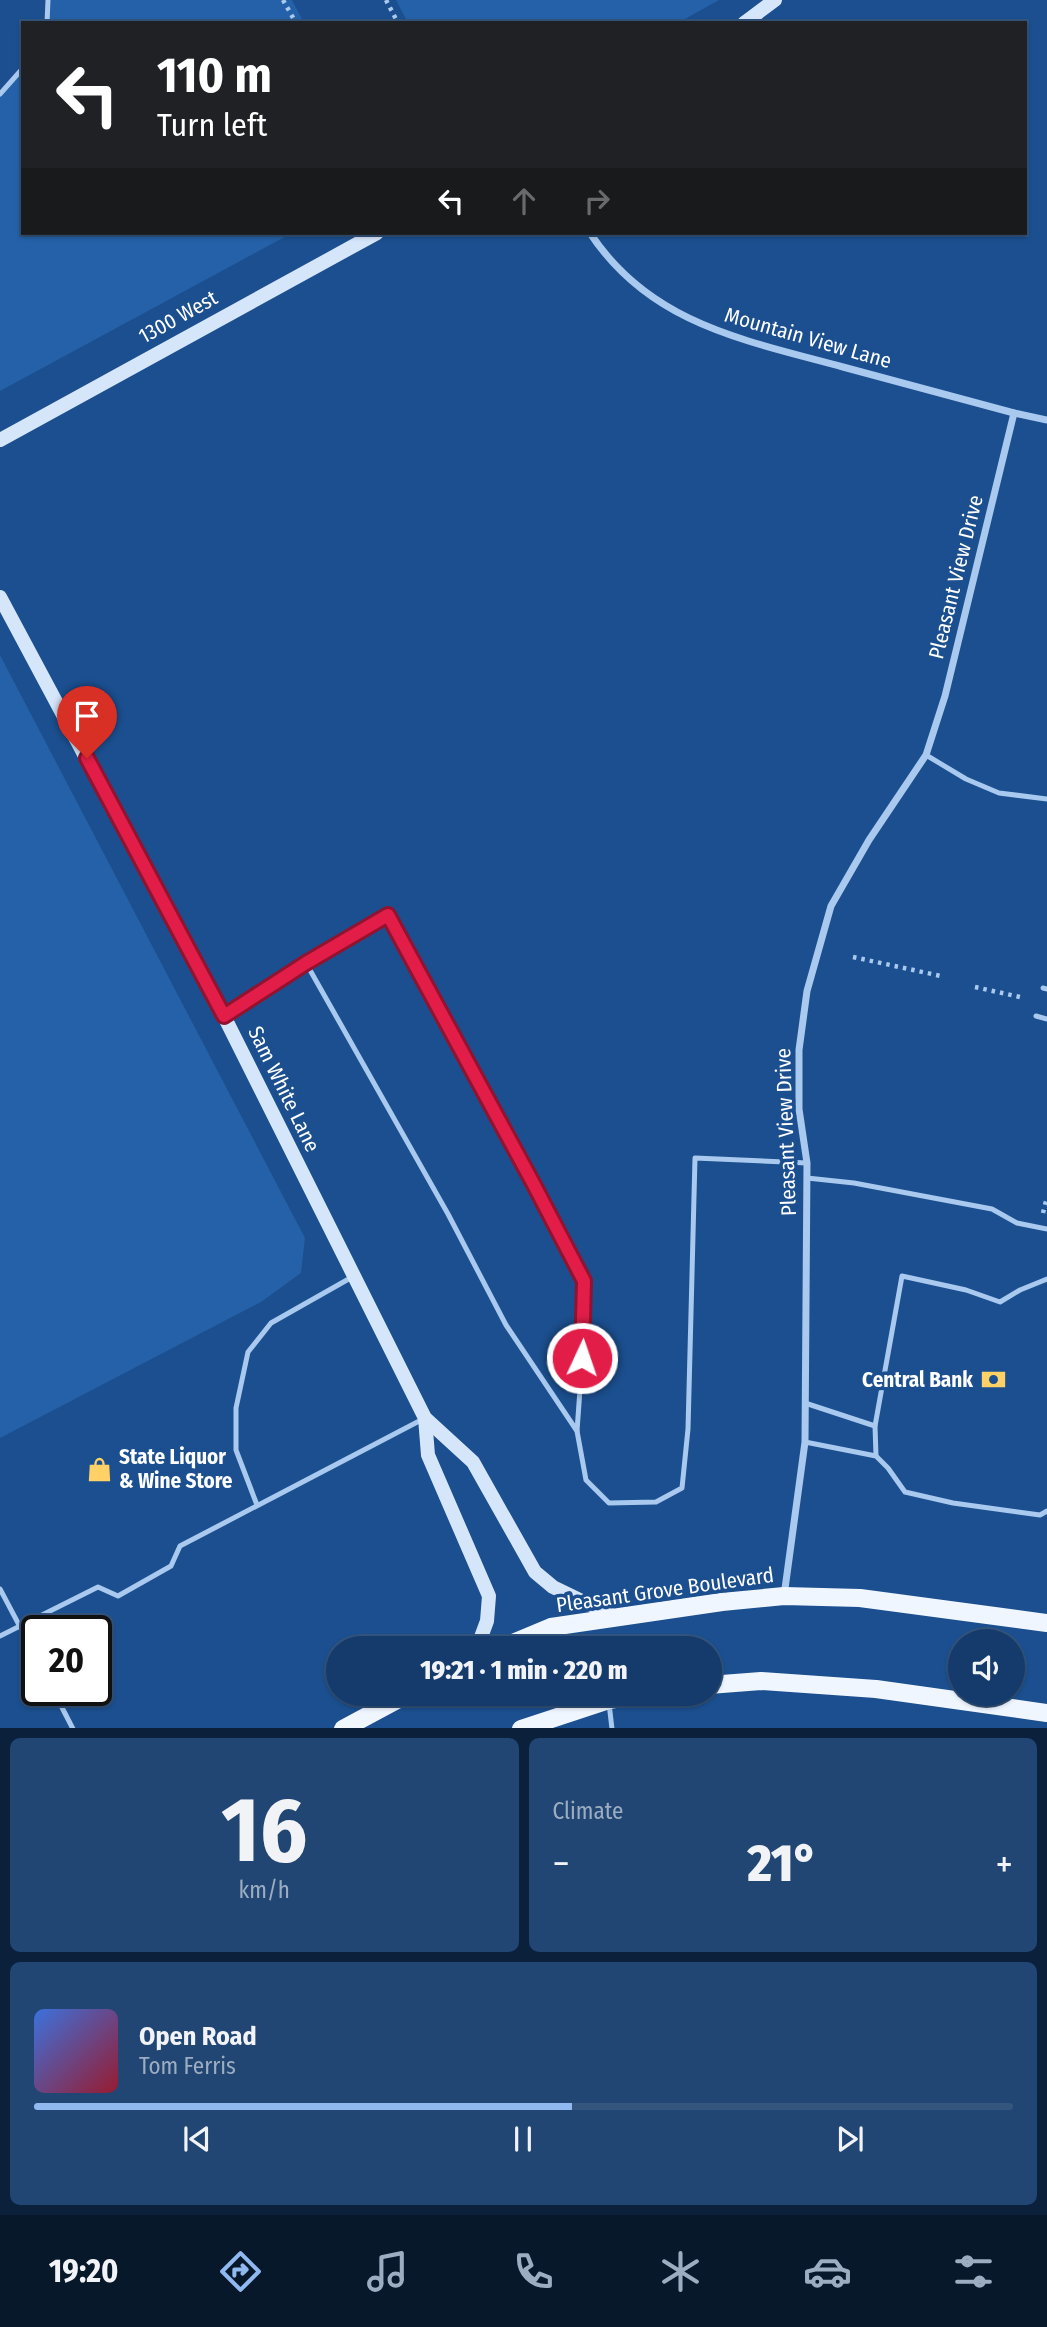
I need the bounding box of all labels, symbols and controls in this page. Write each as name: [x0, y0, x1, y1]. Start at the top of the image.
text: 110 m: [157, 46, 272, 105]
icon: left: [42, 49, 133, 140]
text: Turn left: [157, 106, 267, 144]
icon: left: [432, 182, 470, 220]
icon: ahead: [505, 182, 543, 220]
icon: right: [578, 182, 616, 220]
street label: 1300 West: [134, 285, 222, 349]
street label: Mountain View Lane: [722, 302, 894, 374]
street label: Pleasant View Drive: [923, 492, 989, 662]
pin: [57, 686, 117, 758]
icon: arrive: [68, 697, 106, 735]
street label: Sam White Lane: [242, 1022, 326, 1156]
street label: Pleasant View Drive: [770, 1048, 802, 1216]
position arrow: [545, 1321, 619, 1395]
bank icon: Central Bank: [979, 1366, 1007, 1394]
place label: Central Bank: [862, 1367, 973, 1393]
place label: State Liquor & Wine Store: [119, 1444, 233, 1494]
shop icon: State Liquor & Wine Store: [85, 1455, 113, 1483]
street label: Pleasant Grove Boulevard: [555, 1562, 775, 1618]
speed limit sign: 20: [21, 1615, 112, 1706]
map controls: [948, 1629, 1025, 1706]
button: sound: [948, 1629, 1025, 1706]
text: 19:21 · 1 min · 220 m: [420, 1655, 628, 1686]
text: 16: [221, 1776, 307, 1885]
text: Climate: [553, 1797, 623, 1825]
text: 21°: [747, 1832, 818, 1895]
text: −: [553, 1841, 570, 1887]
text: +: [996, 1841, 1013, 1887]
text: km/h: [239, 1876, 290, 1904]
text: Open Road: [139, 2021, 257, 2052]
text: Tom Ferris: [139, 2052, 236, 2080]
icon: previous: [178, 2120, 216, 2158]
icon: pause: [504, 2120, 542, 2158]
icon: next: [831, 2120, 869, 2158]
icon: directions: [216, 2247, 265, 2296]
icon: music: [363, 2247, 412, 2296]
icon: phone: [509, 2247, 558, 2296]
icon: climate: [656, 2247, 705, 2296]
icon: car: [803, 2247, 852, 2296]
icon: filters: [949, 2247, 998, 2296]
text: 19:20: [49, 2252, 119, 2290]

